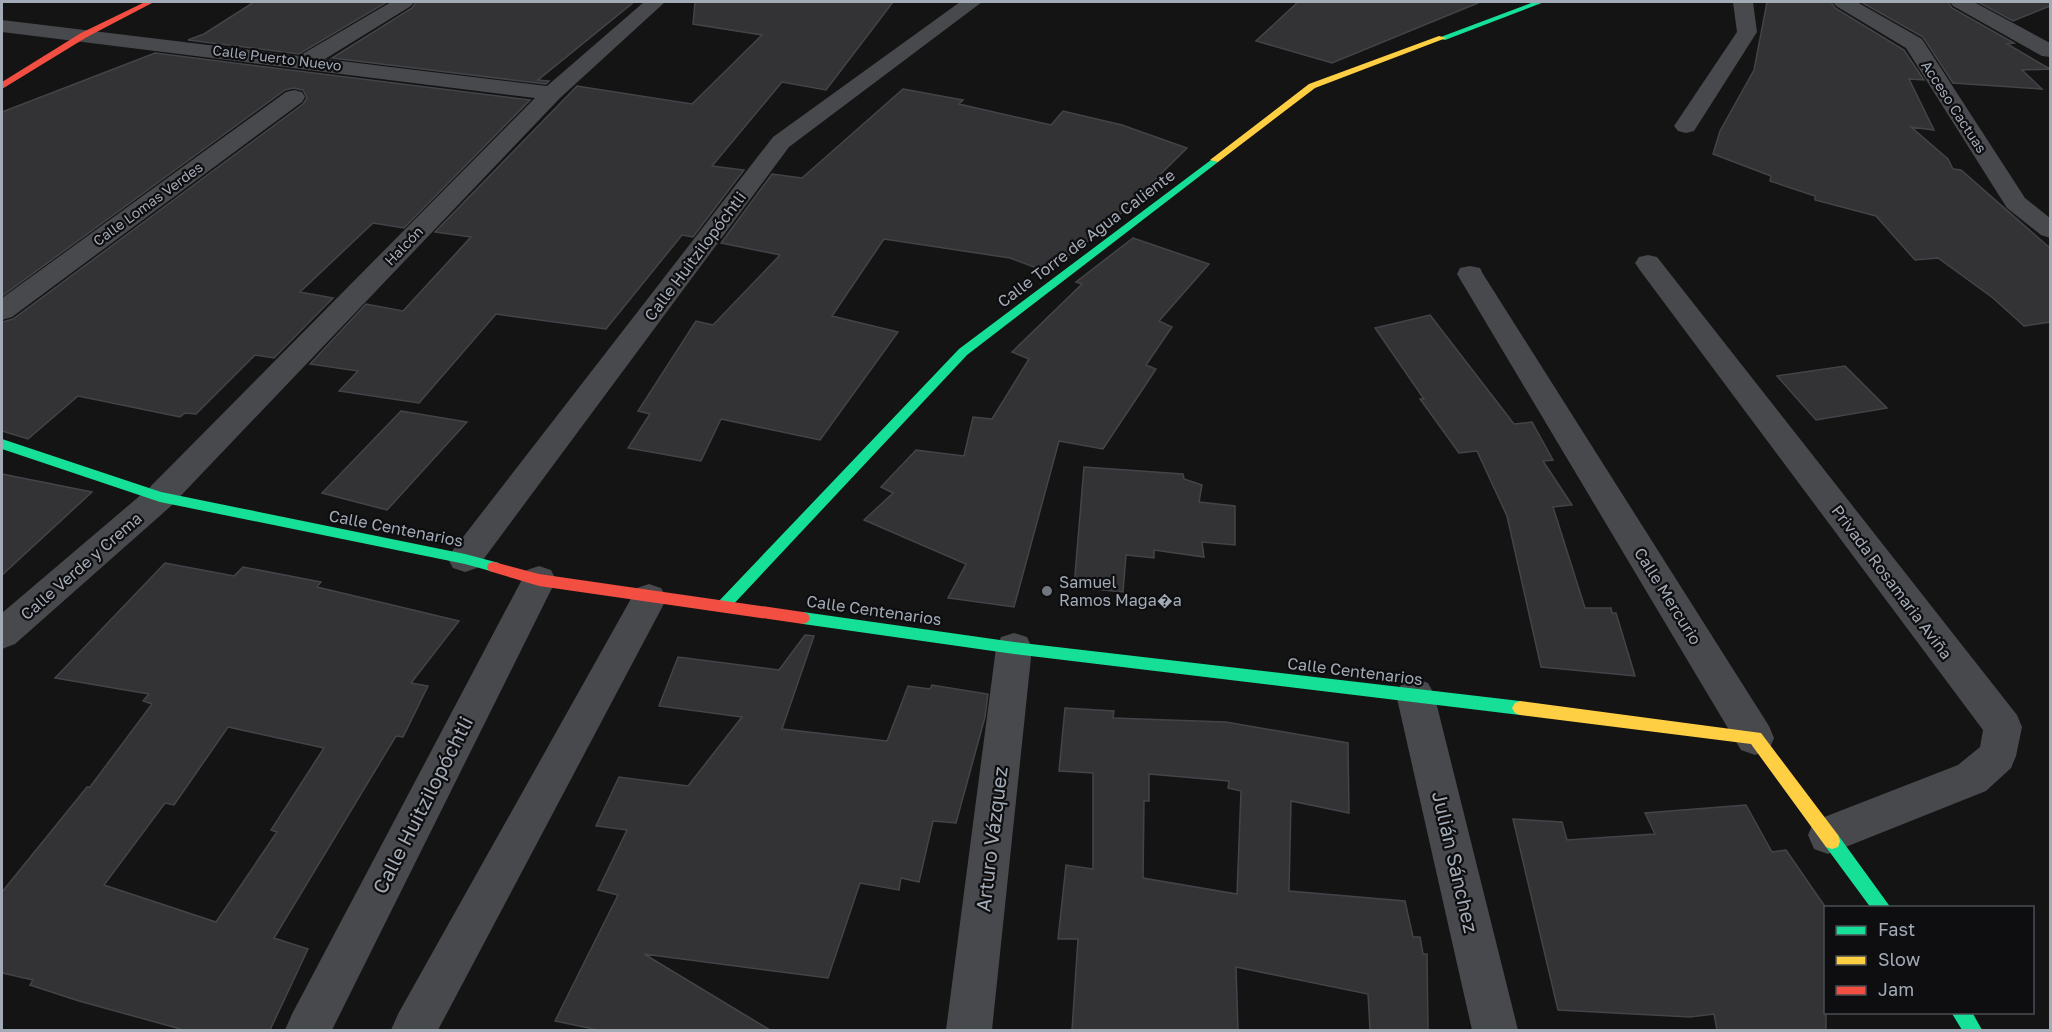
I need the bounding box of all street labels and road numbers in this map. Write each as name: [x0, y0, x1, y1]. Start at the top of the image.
street label: Calle Puerto Nuevo: [212, 41, 343, 74]
street label: Acceso Cactuas: [1918, 57, 1991, 156]
street label: Calle Lomas Verdes: [90, 158, 206, 249]
street label: Calle Torre de Agua Caliente: [993, 165, 1179, 311]
street label: Calle Huitzilopóchtli: [640, 187, 750, 325]
street label: Halcón: [381, 223, 426, 269]
street label: Privada Rosamaria Aviña: [1827, 501, 1957, 663]
street label: Calle Centenarios: [327, 505, 465, 551]
street label: Calle Verde y Crema: [16, 508, 146, 624]
street label: Calle Mercurio: [1630, 544, 1706, 648]
street label: Calle Centenarios: [805, 591, 943, 629]
street label: Calle Centenarios: [1286, 653, 1424, 689]
street label: Calle Huitzilopóchtli: [367, 712, 477, 897]
street label: Arturo Vázquez: [970, 765, 1012, 913]
street label: Julián Sánchez: [1428, 788, 1484, 935]

